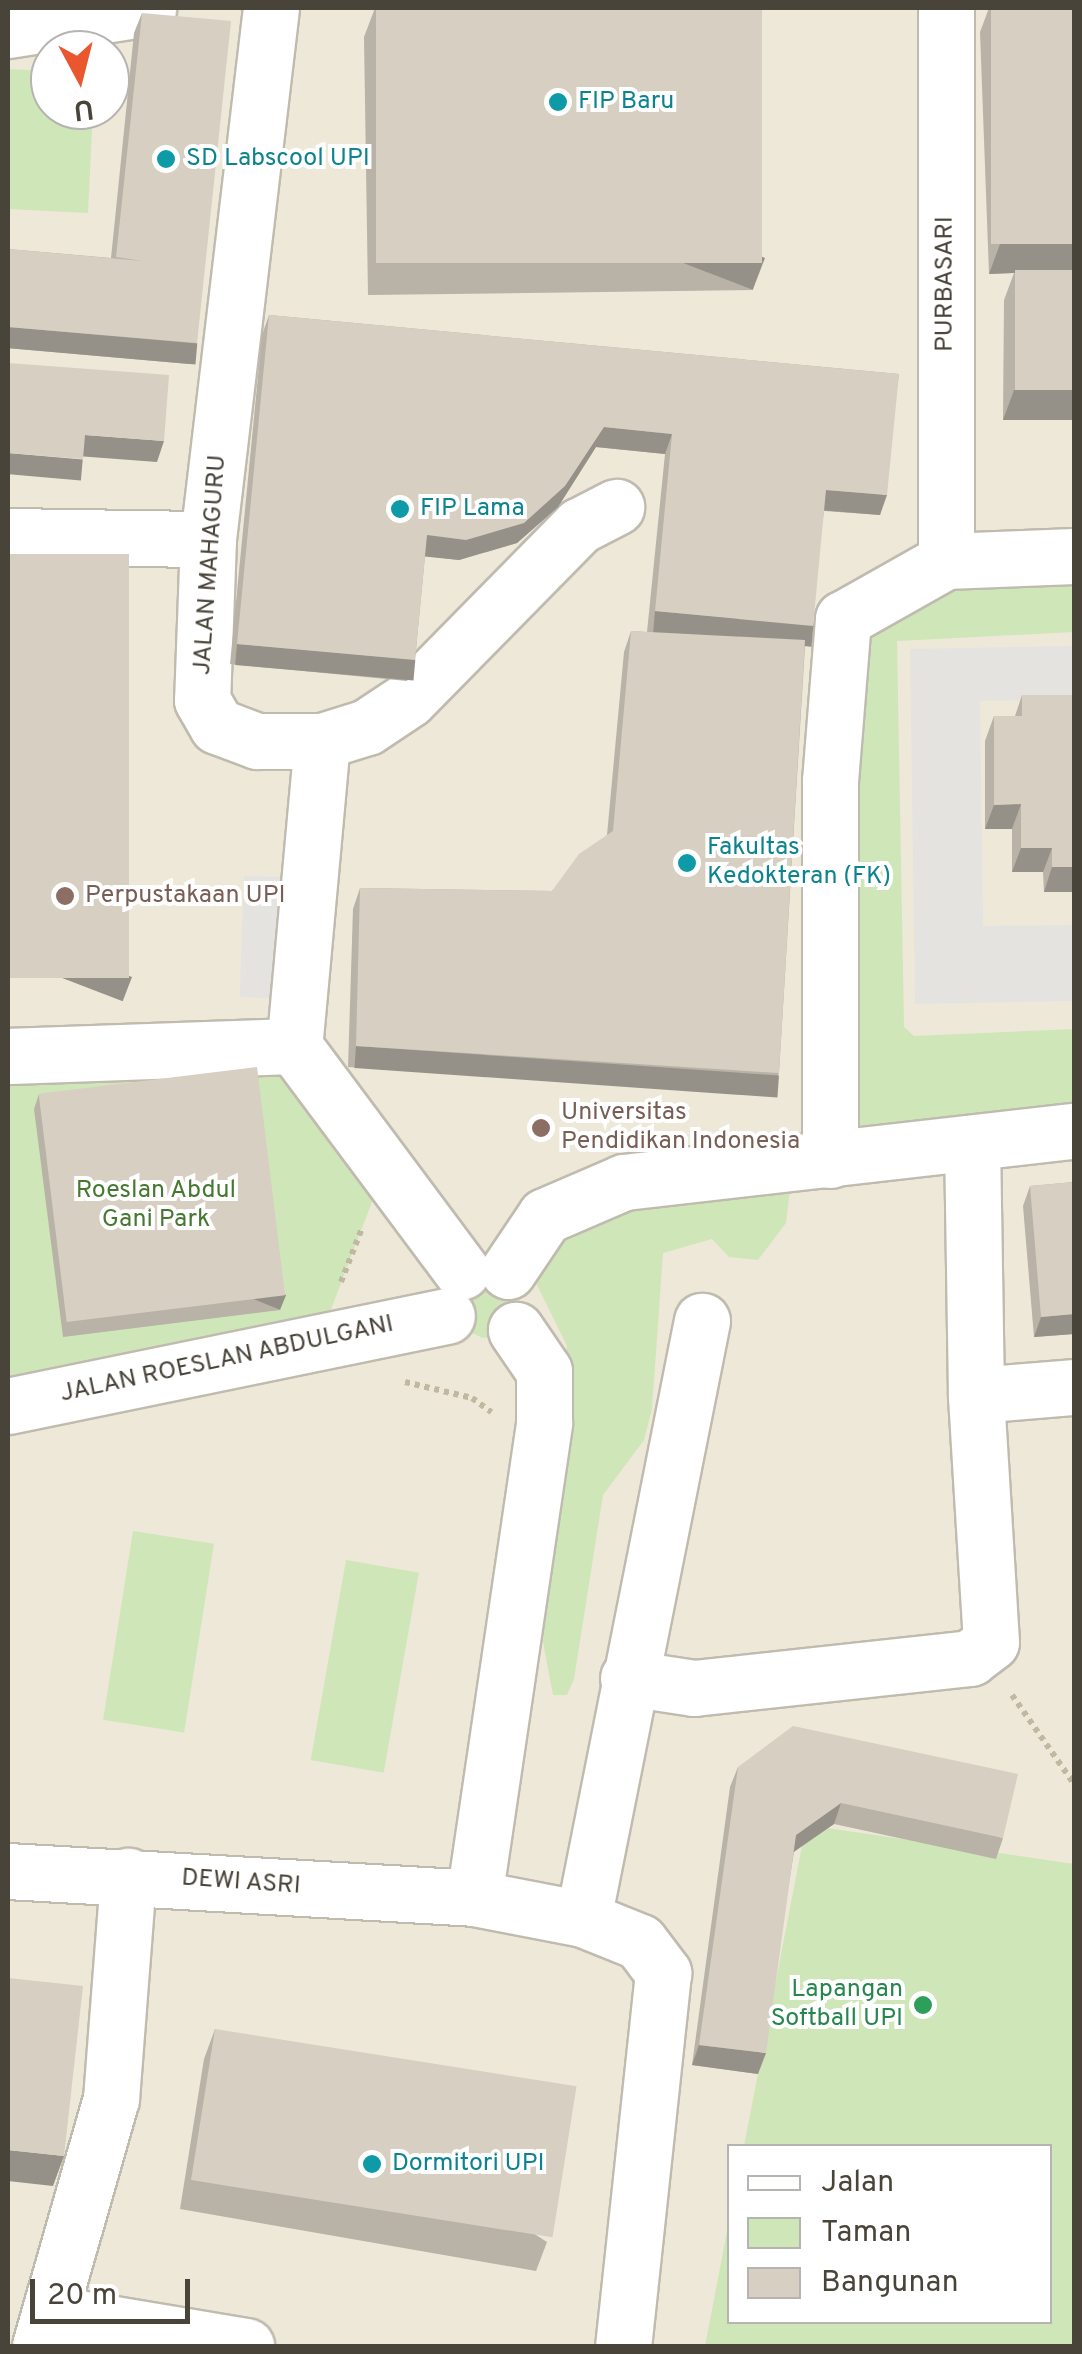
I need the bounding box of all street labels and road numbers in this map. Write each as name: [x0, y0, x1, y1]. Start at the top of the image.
street label: PURBASARI: [931, 216, 961, 352]
street label: JALAN MAHAGURU: [188, 454, 234, 676]
street label: JALAN ROESLAN ABDULGANI: [57, 1310, 397, 1410]
street label: DEWI ASRI: [180, 1864, 302, 1902]

